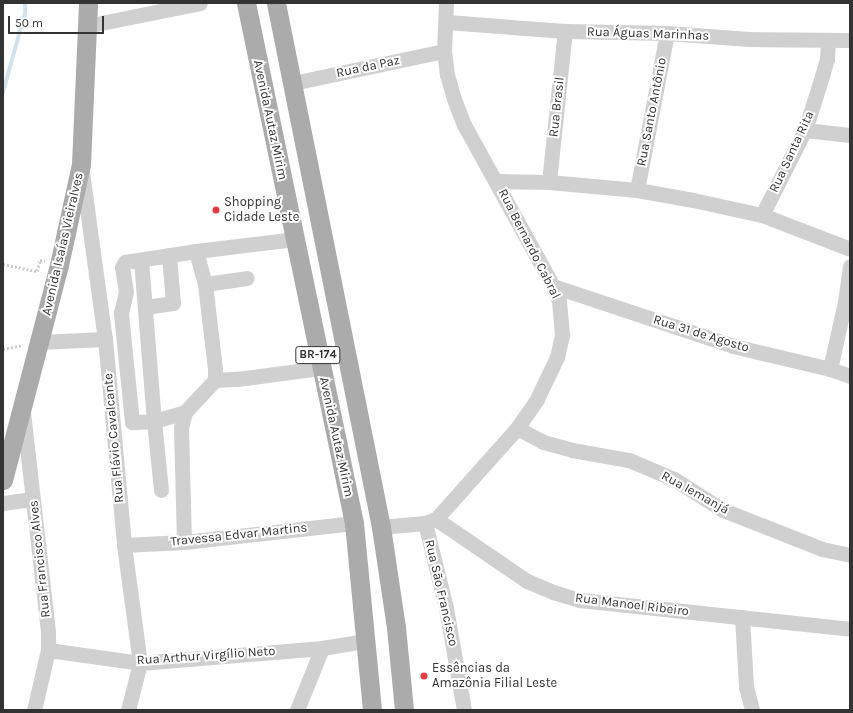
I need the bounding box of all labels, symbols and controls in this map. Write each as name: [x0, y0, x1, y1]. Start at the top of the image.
scale bar: [10, 8, 106, 34]
text: 50 m: [15, 16, 43, 30]
street label: Rua Águas Marinhas: [587, 24, 709, 44]
street label: Rua da Paz: [335, 53, 401, 81]
street label: Rua Santo Antônio: [634, 56, 670, 168]
street label: Avenida Autaz Mirim: [250, 59, 290, 181]
street label: Rua Brasil: [546, 76, 568, 138]
street label: Rua Santa Rita: [766, 109, 818, 195]
street label: Avenida Isaías Vieiralves: [39, 171, 87, 317]
street label: Rua Bernardo Cabral: [494, 186, 564, 302]
place label: Shopping Cidade Leste: [224, 195, 299, 226]
marker: Shopping Cidade Leste: [211, 205, 221, 215]
street label: Rua 31 de Agosto: [651, 312, 751, 356]
road number: BR-174: [295, 345, 341, 365]
street label: Rua Flávio Cavalcante: [101, 373, 127, 503]
street label: Avenida Autaz Mirim: [316, 376, 356, 498]
street label: Rua Iemanjá: [659, 468, 731, 518]
street label: Rua Francisco Alves: [26, 499, 54, 619]
street label: Travessa Edvar Martins: [170, 520, 308, 550]
street label: Rua São Francisco: [421, 538, 461, 648]
street label: Rua Manoel Ribeiro: [574, 590, 690, 620]
street label: Rua Arthur Virgílio Neto: [136, 643, 276, 669]
place label: Essências da Amazônia Filial Leste: [432, 661, 557, 692]
marker: Essências da Amazônia Filial Leste: [419, 671, 429, 681]

